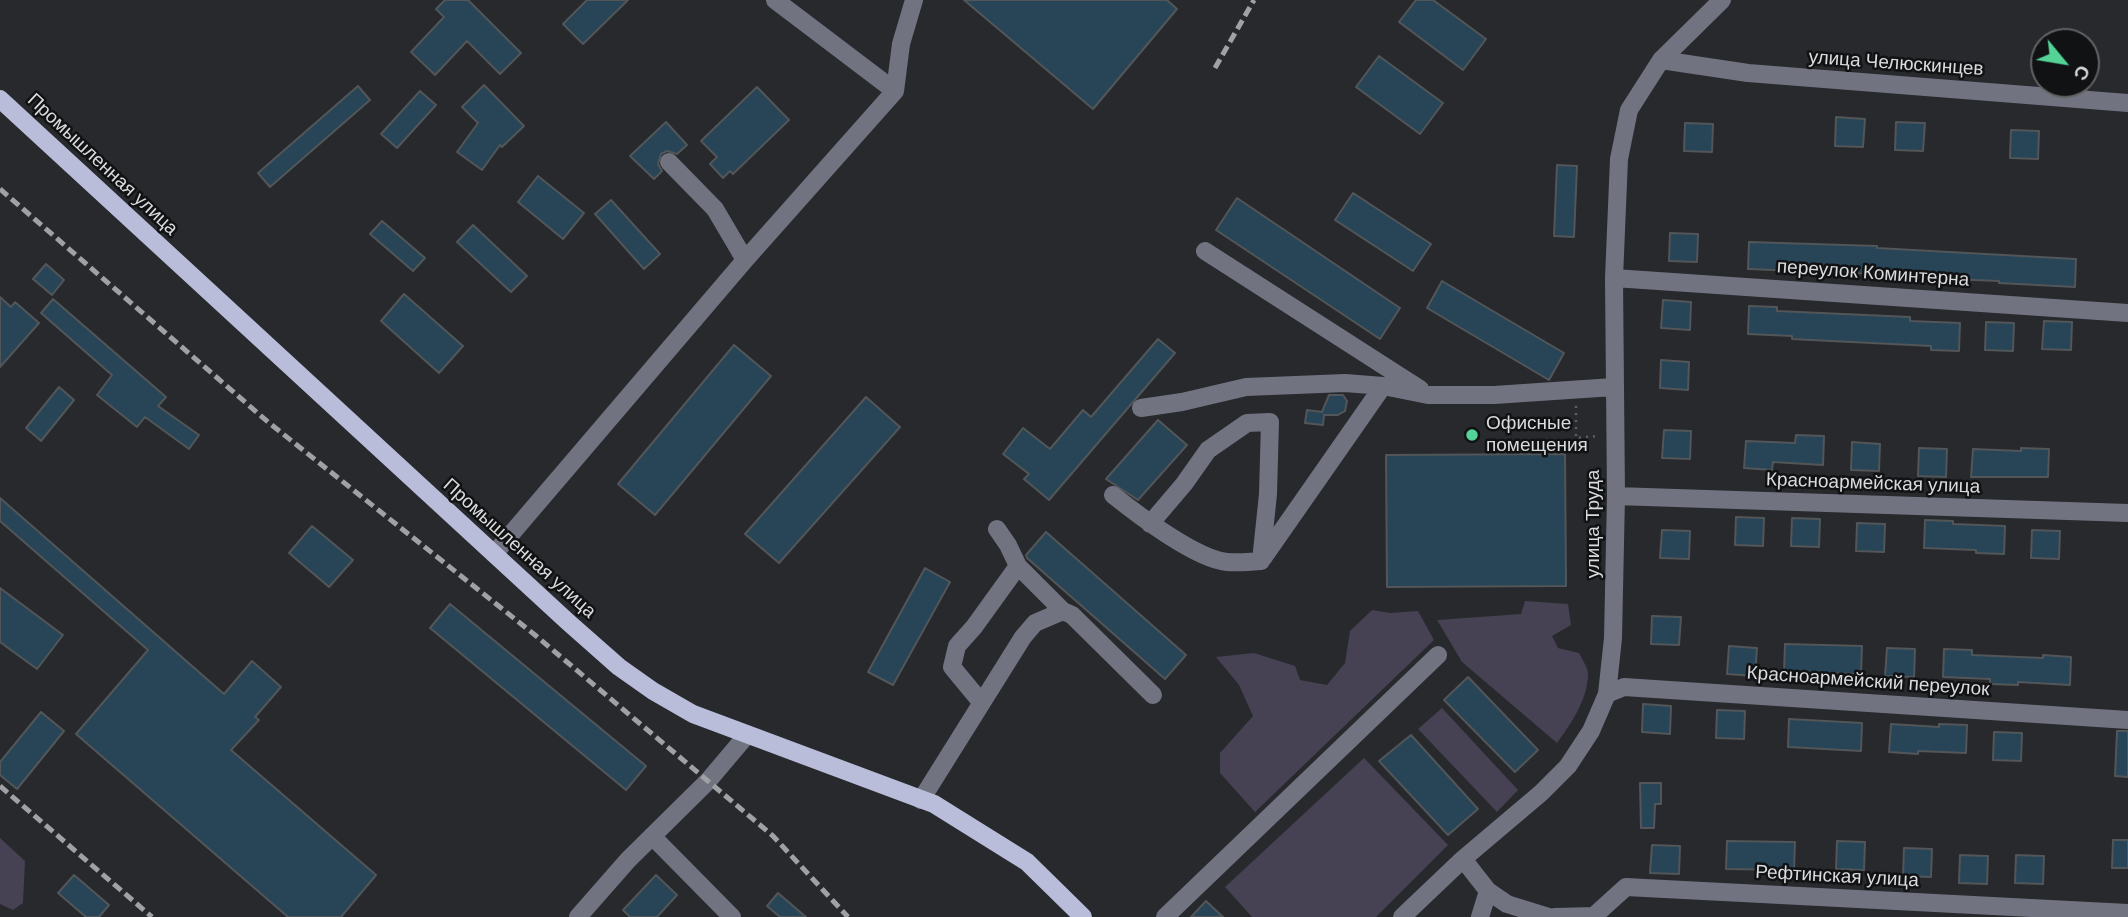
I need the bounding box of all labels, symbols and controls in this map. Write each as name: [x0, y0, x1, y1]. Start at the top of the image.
north arrow: [2030, 28, 2100, 98]
street label: улица Челюскинцев: [1808, 47, 1984, 81]
text: С: [2068, 61, 2096, 85]
street label: Промышленная улица: [22, 89, 182, 241]
street label: переулок Коминтерна: [1776, 256, 1970, 292]
place label: Офисные помещения: [1486, 413, 1588, 457]
marker: Офисные помещения: [1464, 427, 1480, 443]
street label: Красноармейская улица: [1765, 469, 1981, 499]
street label: улица Труда: [1583, 470, 1605, 578]
street label: Промышленная улица: [438, 474, 600, 624]
street label: Красноармейский переулок: [1746, 662, 1990, 702]
street label: Рефтинская улица: [1755, 861, 1919, 893]

